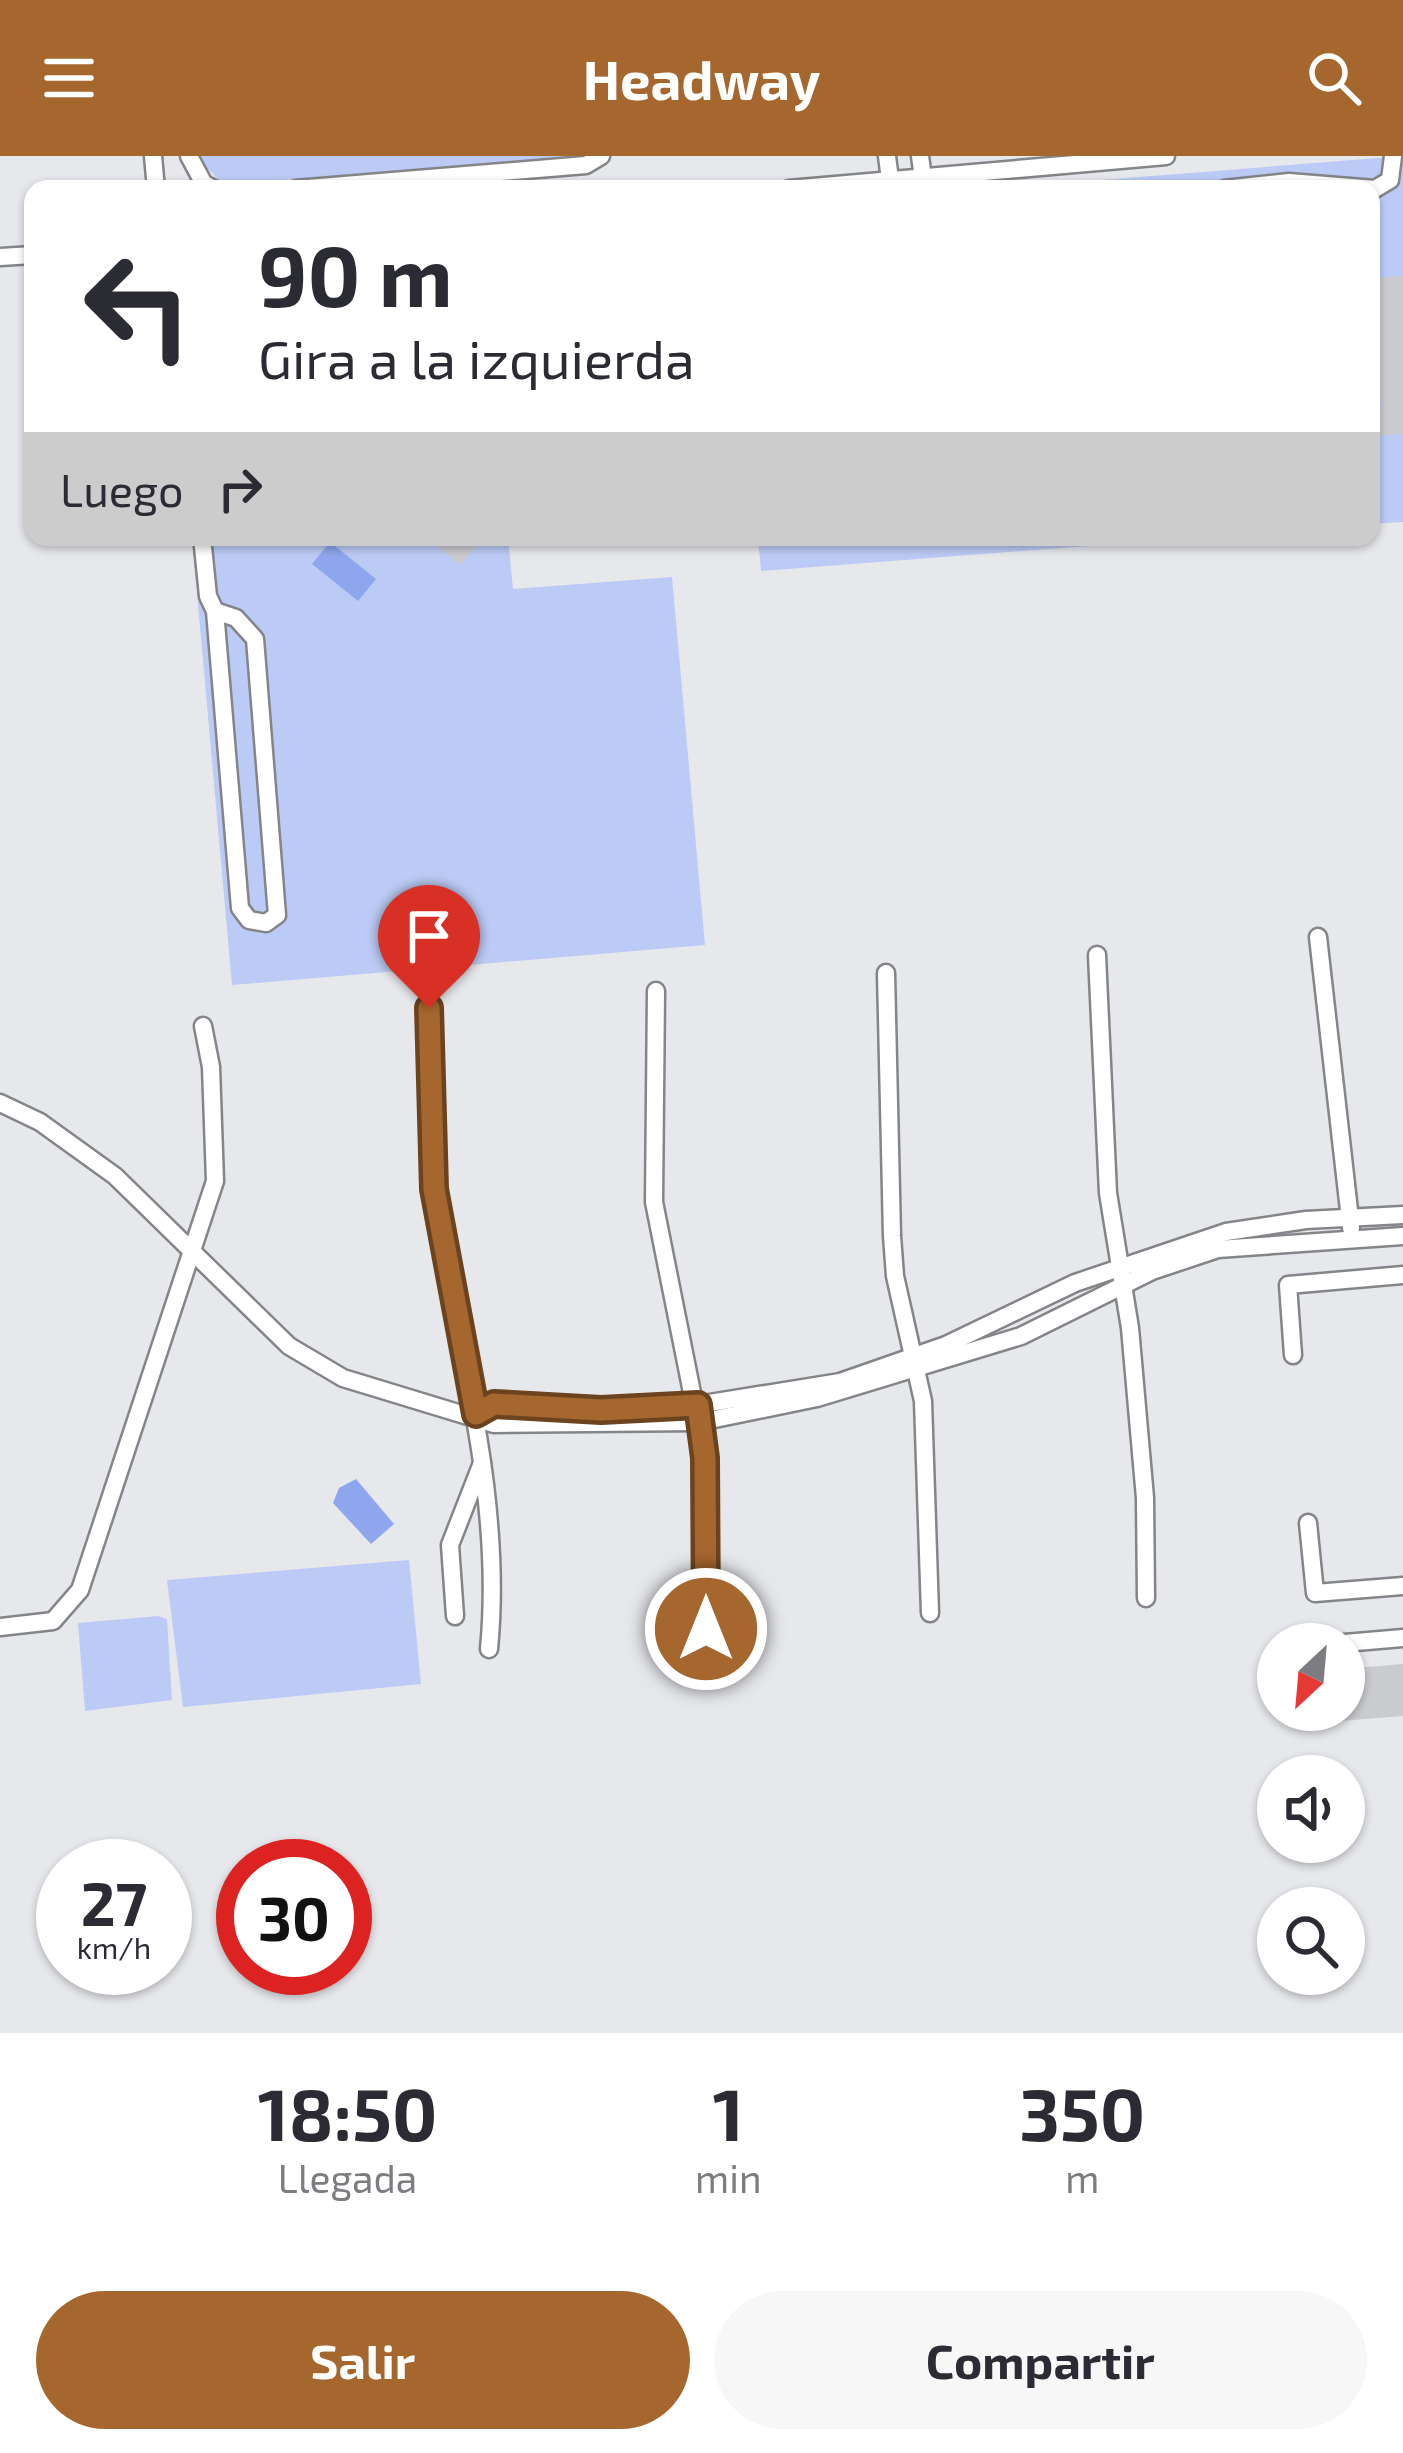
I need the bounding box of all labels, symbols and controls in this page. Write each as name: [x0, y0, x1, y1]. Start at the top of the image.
icon: menu: [36, 45, 102, 111]
icon: search: [1301, 45, 1367, 111]
text: Headway: [583, 46, 820, 111]
text: 90 m: [258, 223, 453, 324]
icon: left: [60, 228, 216, 384]
text: Gira a la izquierda: [258, 325, 695, 390]
icon: right: [207, 456, 273, 522]
text: Luego: [60, 462, 183, 516]
pin: [378, 885, 480, 1008]
icon: arrive: [396, 903, 462, 969]
position arrow: [643, 1566, 769, 1692]
north arrow: [1257, 1623, 1365, 1731]
map controls: [1257, 1623, 1365, 1995]
button: sound: [1257, 1755, 1365, 1863]
speed limit sign: 30: [216, 1839, 372, 1995]
text: 27: [81, 1866, 147, 1938]
button: search: [1257, 1887, 1365, 1995]
text: km/h: [77, 1929, 151, 1965]
text: 18:50: [258, 2069, 437, 2155]
text: 1: [713, 2069, 744, 2155]
text: 350: [1019, 2069, 1145, 2155]
text: Llegada: [278, 2154, 417, 2201]
text: min: [695, 2154, 762, 2201]
text: m: [1065, 2154, 1099, 2201]
button: Salir: [36, 2291, 690, 2429]
button: Compartir: [714, 2291, 1367, 2429]

